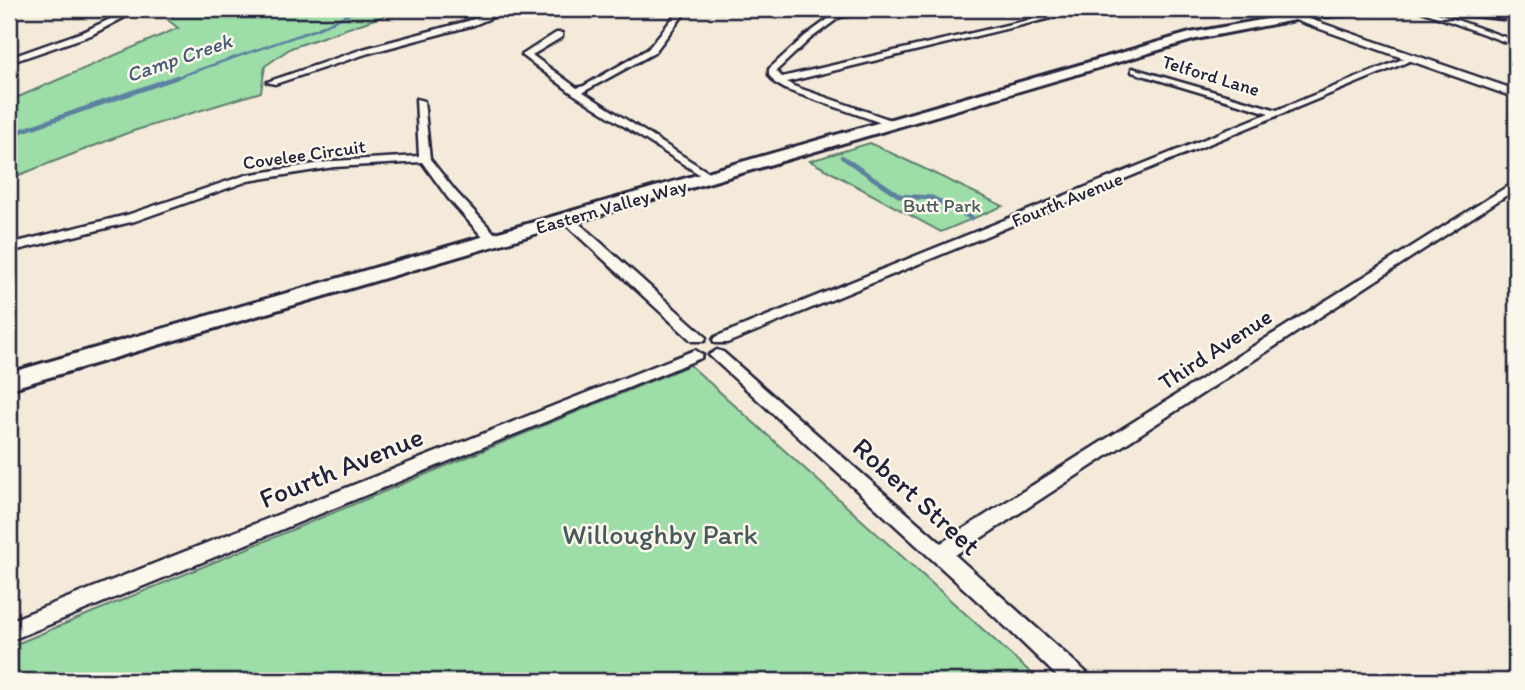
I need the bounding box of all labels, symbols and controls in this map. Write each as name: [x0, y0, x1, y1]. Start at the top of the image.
water label: Camp Creek: [123, 27, 236, 87]
street label: Telford Lane: [1159, 50, 1263, 101]
street label: Covelee Circuit: [241, 134, 367, 174]
street label: Fourth Avenue: [1008, 167, 1126, 232]
street label: Eastern Valley Way: [533, 174, 689, 239]
park label: Butt Park: [903, 194, 981, 217]
street label: Third Avenue: [1153, 302, 1277, 396]
street label: Fourth Avenue: [254, 419, 428, 515]
street label: Robert Street: [846, 430, 988, 562]
park label: Willoughby Park: [562, 517, 758, 551]

